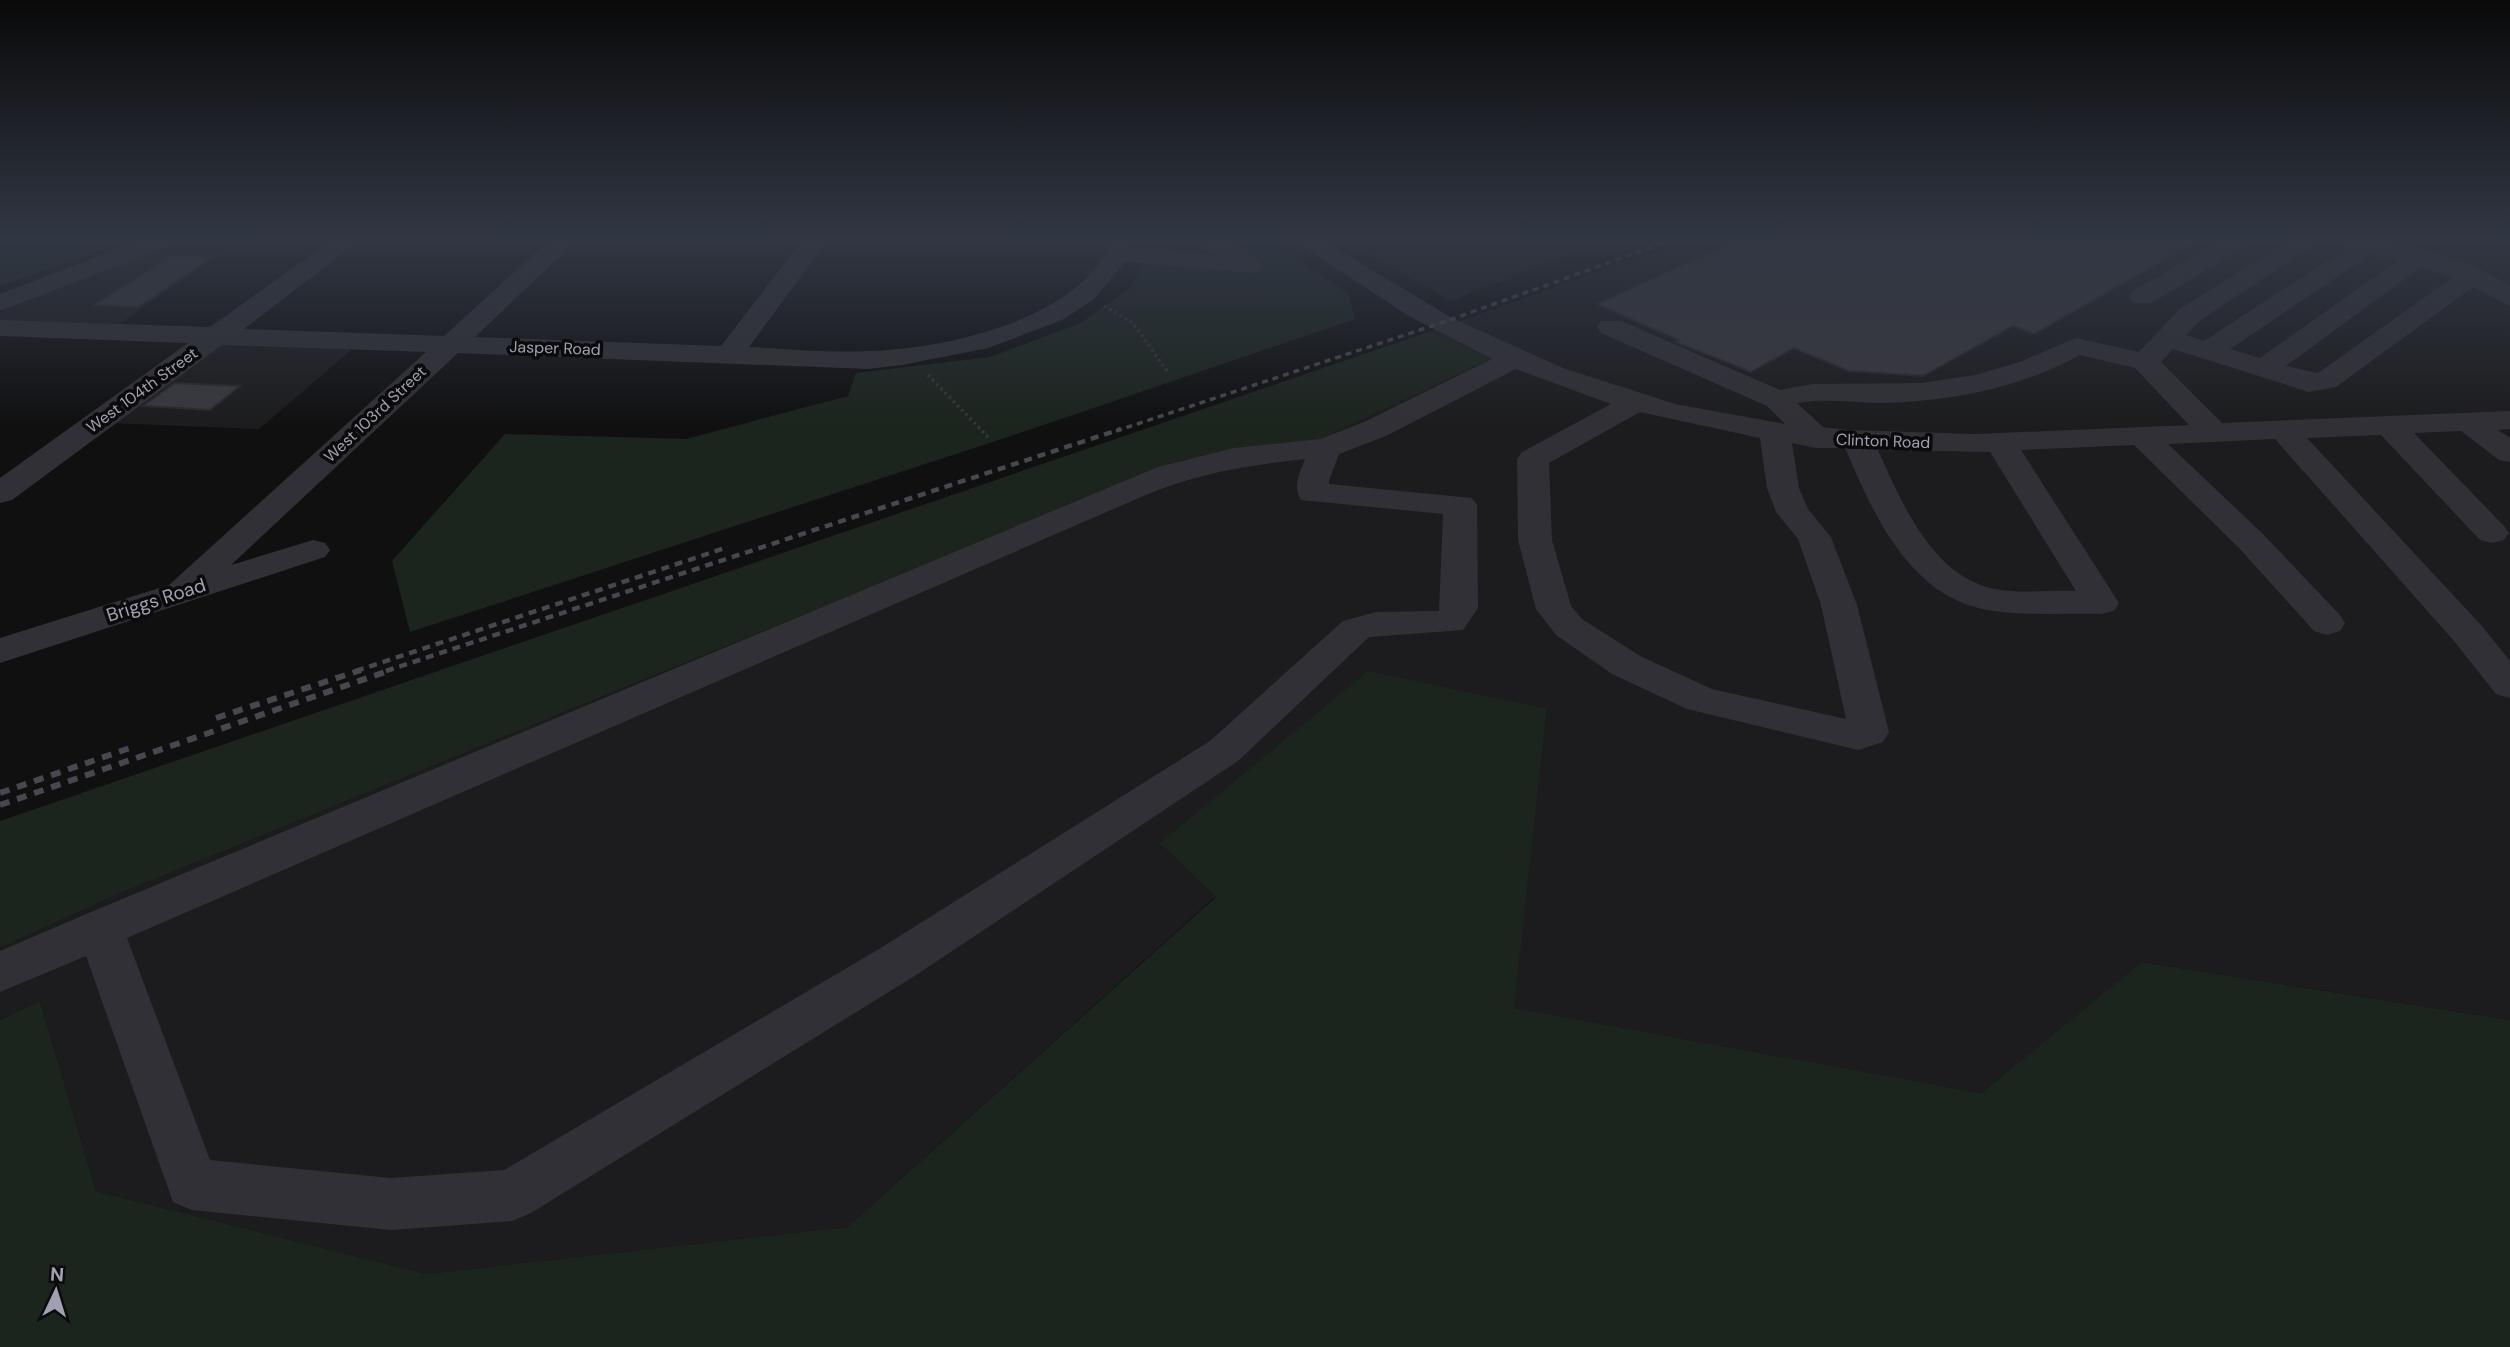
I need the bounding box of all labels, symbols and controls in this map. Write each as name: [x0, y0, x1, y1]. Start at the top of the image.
street label: Jasper Road: [509, 336, 601, 360]
street label: West 104th Street: [82, 343, 202, 437]
street label: West 103rd Street: [319, 361, 431, 467]
street label: Clinton Road: [1836, 429, 1930, 453]
street label: Briggs Road: [103, 572, 209, 628]
north arrow: [21, 1256, 91, 1326]
text: N: [49, 1262, 65, 1287]

